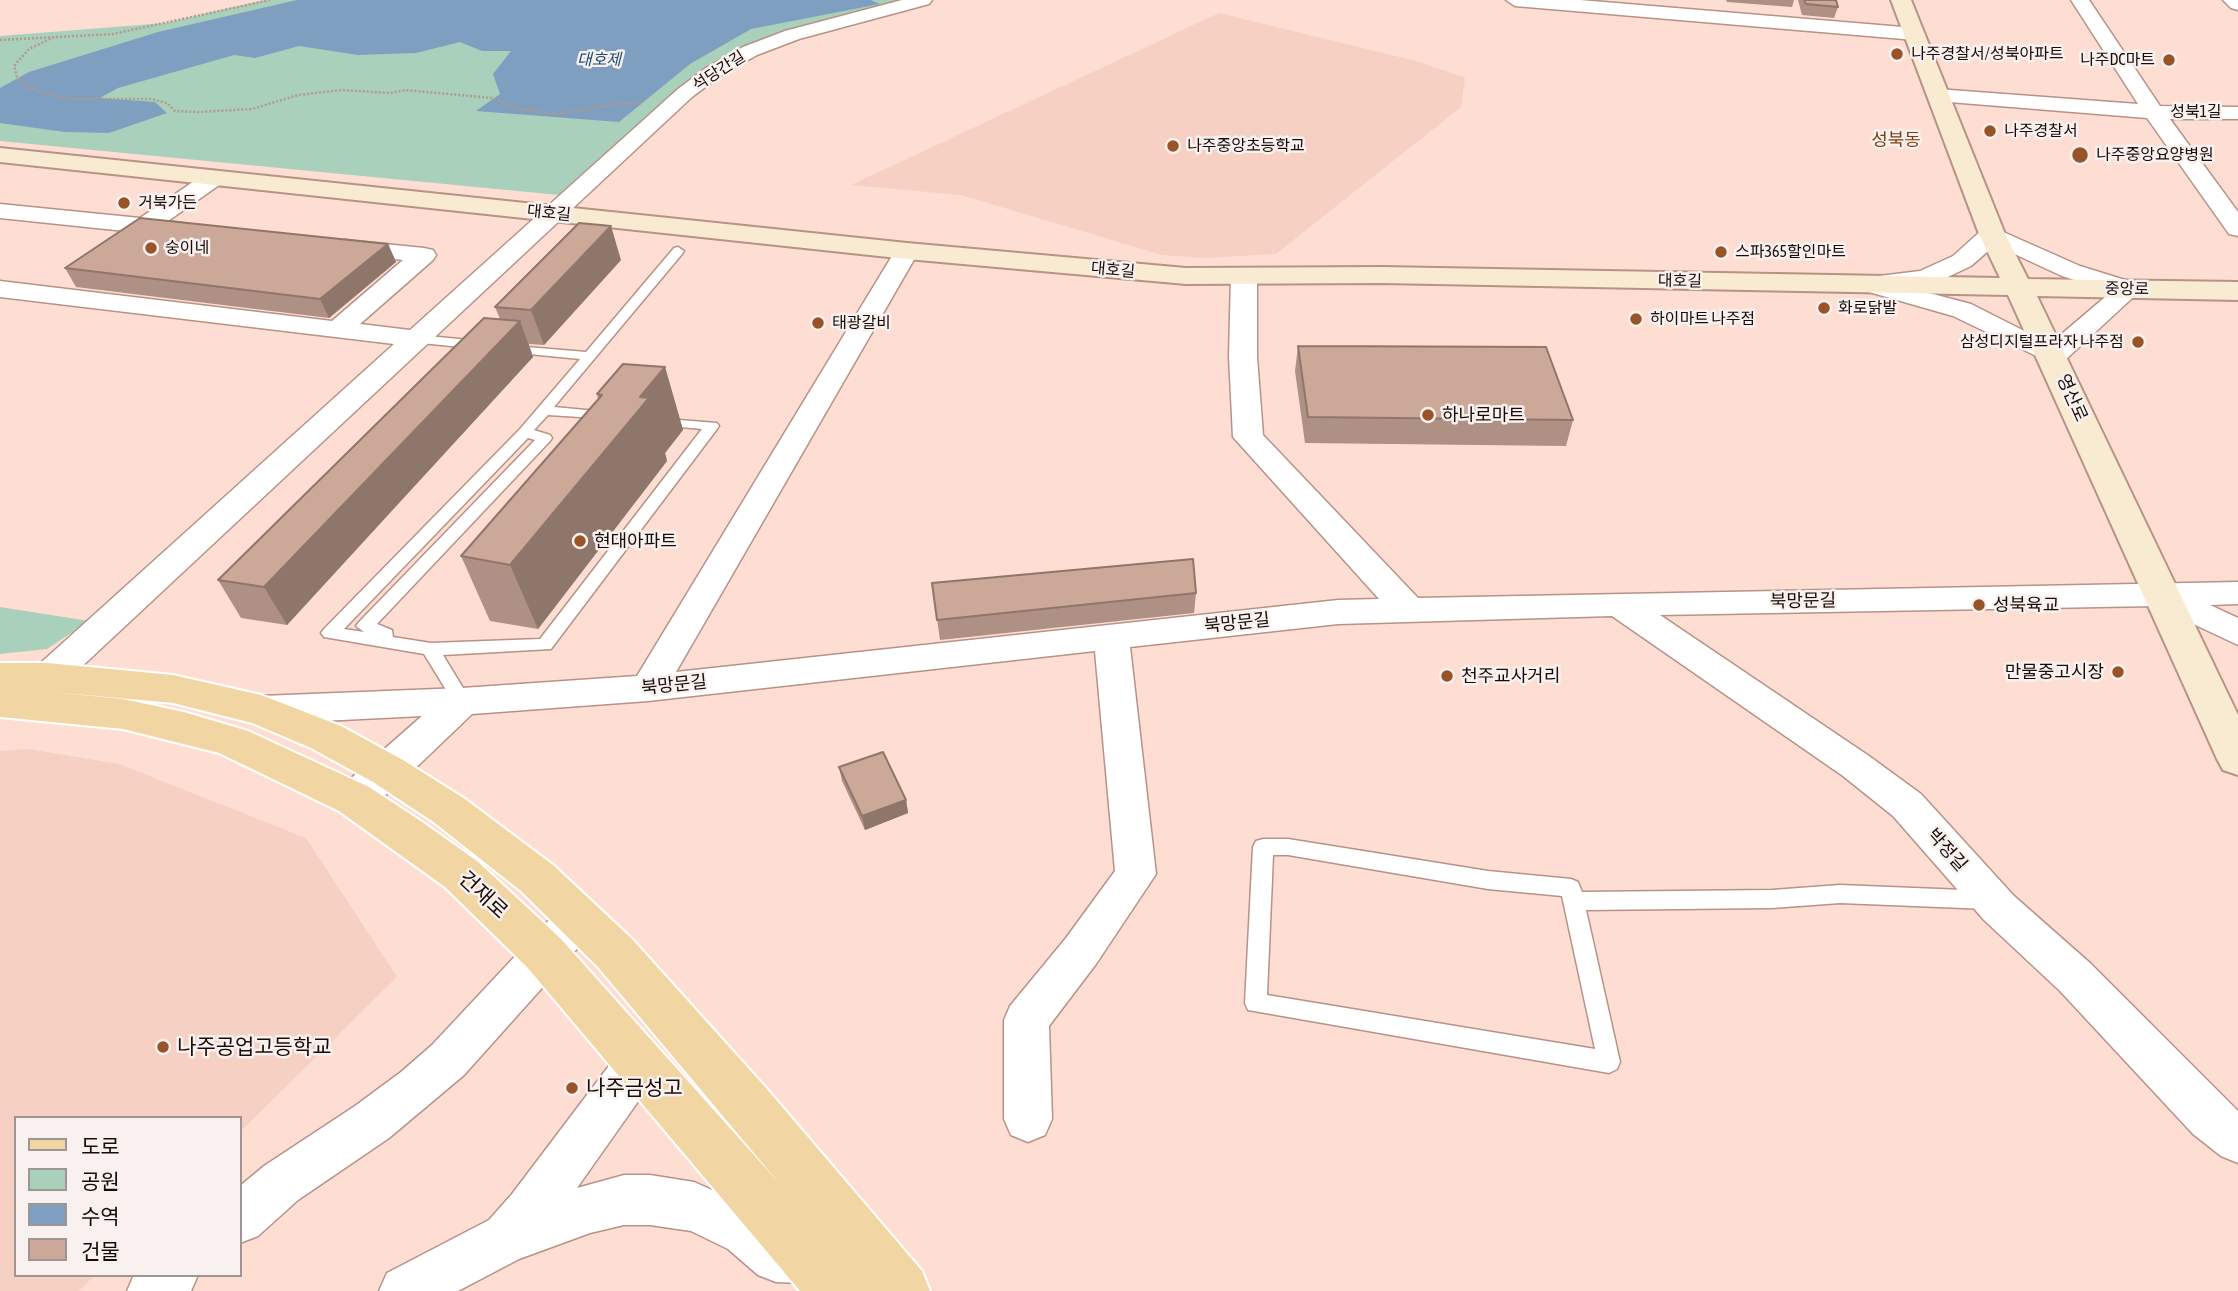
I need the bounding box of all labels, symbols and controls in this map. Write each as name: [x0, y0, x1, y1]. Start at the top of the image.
place label: 나주경찰서/성북아파트: [1911, 44, 2064, 64]
marker: 나주경찰서/성북아파트: [1889, 46, 1905, 62]
street label: 석당간길: [689, 47, 749, 95]
water label: 대호제: [577, 50, 621, 70]
place label: 나주DC마트: [2080, 50, 2155, 70]
marker: 나주DC마트: [2161, 52, 2177, 68]
street label: 성북1길: [2170, 102, 2222, 122]
place label: 나주경찰서: [2004, 121, 2078, 141]
marker: 나주경찰서: [1982, 123, 1998, 139]
district label: 성북동: [1871, 129, 1921, 151]
place label: 나주중앙초등학교: [1187, 136, 1305, 156]
marker: 나주중앙초등학교: [1165, 138, 1181, 154]
marker: 나주중앙요양병원: [2070, 145, 2090, 165]
place label: 나주중앙요양병원: [2096, 145, 2214, 165]
place label: 거북가든: [138, 193, 197, 213]
marker: 거북가든: [116, 195, 132, 211]
street label: 대호길: [526, 201, 572, 225]
place label: 숭이네: [165, 238, 209, 258]
marker: 숭이네: [143, 240, 159, 256]
place label: 스파365할인마트: [1735, 242, 1846, 262]
marker: 스파365할인마트: [1713, 244, 1729, 260]
street label: 대호길: [1090, 259, 1136, 281]
street label: 대호길: [1658, 271, 1702, 291]
street label: 중앙로: [2105, 279, 2149, 299]
place label: 화로닭발: [1838, 298, 1897, 318]
marker: 화로닭발: [1816, 300, 1832, 316]
place label: 하이마트 나주점: [1650, 309, 1755, 329]
marker: 하이마트 나주점: [1628, 311, 1644, 327]
place label: 태광갈비: [832, 313, 891, 333]
marker: 태광갈비: [810, 315, 826, 331]
place label: 삼성디지털프라자 나주점: [1960, 332, 2124, 352]
marker: 삼성디지털프라자 나주점: [2130, 334, 2146, 350]
street label: 영산로: [2052, 371, 2092, 425]
place label: 하나로마트: [1442, 404, 1525, 426]
marker: 하나로마트: [1420, 407, 1436, 423]
place label: 현대아파트: [594, 530, 677, 552]
marker: 현대아파트: [572, 533, 588, 549]
street label: 북망문길: [1770, 590, 1836, 612]
place label: 성북육교: [1993, 594, 2059, 616]
marker: 성북육교: [1971, 597, 1987, 613]
street label: 북망문길: [1203, 609, 1271, 637]
place label: 만물중고시장: [2005, 661, 2104, 683]
marker: 만물중고시장: [2110, 664, 2126, 680]
place label: 천주교사거리: [1461, 665, 1560, 687]
marker: 천주교사거리: [1439, 668, 1455, 684]
street label: 북망문길: [640, 671, 708, 699]
street label: 박정길: [1922, 824, 1972, 876]
street label: 건재로: [453, 866, 513, 924]
place label: 나주공업고등학교: [177, 1034, 332, 1060]
marker: 나주공업고등학교: [155, 1039, 171, 1055]
place label: 나주금성고: [586, 1075, 683, 1101]
marker: 나주금성고: [564, 1080, 580, 1096]
legend: [14, 1116, 242, 1277]
text: 도로: [81, 1134, 120, 1158]
text: 공원: [81, 1169, 120, 1193]
text: 수역: [81, 1204, 120, 1228]
text: 건물: [81, 1239, 120, 1263]

